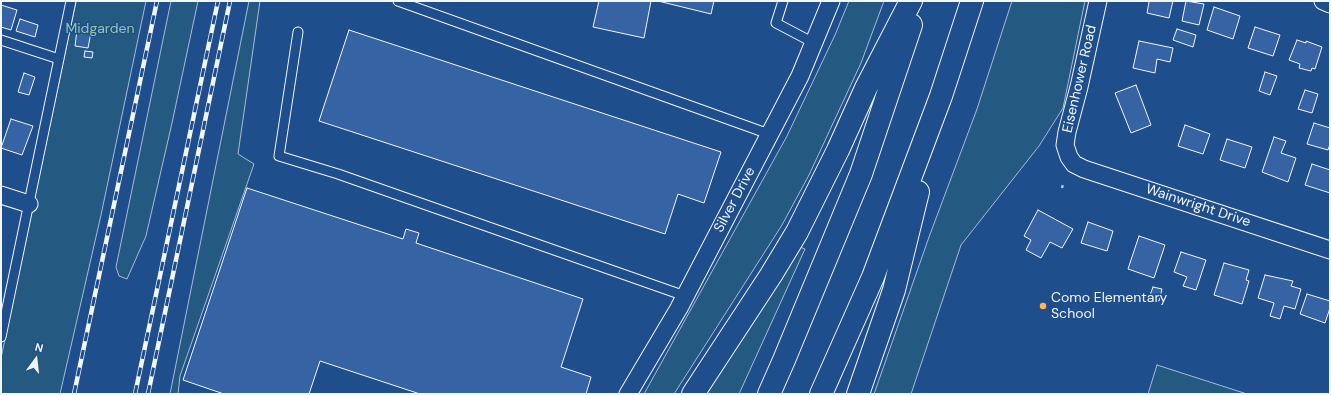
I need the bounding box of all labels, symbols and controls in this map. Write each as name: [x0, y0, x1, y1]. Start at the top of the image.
park label: Midgarden: [65, 21, 135, 37]
street label: Eisenhower Road: [1059, 23, 1101, 135]
street label: Silver Drive: [711, 164, 759, 236]
street label: Wainwright Drive: [1143, 181, 1253, 231]
place label: Como Elementary School: [1051, 290, 1167, 322]
marker: Como Elementary School: [1038, 301, 1048, 311]
north arrow: [16, 339, 56, 379]
text: N: [33, 340, 45, 355]

